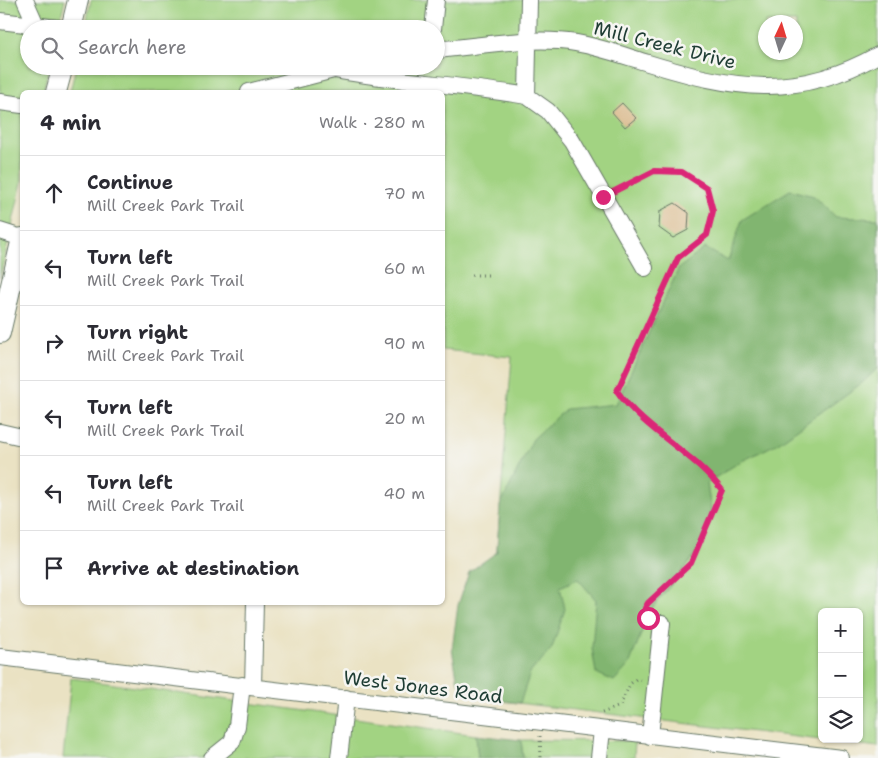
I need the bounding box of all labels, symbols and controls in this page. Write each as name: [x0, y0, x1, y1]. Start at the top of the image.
street label: Mill Creek Drive: [591, 15, 739, 75]
north arrow: [758, 15, 803, 60]
search box: [20, 20, 445, 75]
icon: search: [38, 34, 66, 62]
text: Search here: [78, 35, 187, 60]
text: 4 min: [40, 109, 101, 137]
text: Walk · 280 m: [319, 112, 425, 133]
text: Continue: [87, 170, 173, 195]
icon: ahead: [40, 179, 68, 207]
text: 70 m: [384, 183, 425, 204]
route end: [592, 186, 615, 209]
text: Mill Creek Park Trail: [87, 195, 244, 216]
text: Turn left: [87, 245, 173, 270]
icon: left: [40, 254, 68, 282]
text: 60 m: [384, 258, 425, 279]
text: Mill Creek Park Trail: [87, 270, 244, 291]
text: Turn right: [87, 320, 188, 345]
icon: right: [40, 329, 68, 357]
text: 90 m: [384, 333, 425, 354]
text: Mill Creek Park Trail: [87, 345, 244, 366]
text: Turn left: [87, 395, 173, 420]
icon: left: [40, 404, 68, 432]
text: 20 m: [384, 408, 425, 429]
text: Mill Creek Park Trail: [87, 420, 244, 441]
text: Turn left: [87, 470, 173, 495]
icon: left: [40, 479, 68, 507]
text: 40 m: [383, 483, 425, 504]
text: Mill Creek Park Trail: [87, 495, 244, 516]
icon: arrive: [40, 554, 68, 582]
text: Arrive at destination: [87, 556, 299, 581]
route start: [637, 607, 660, 630]
map controls: [818, 608, 863, 743]
button: +: [818, 608, 863, 653]
button: −: [818, 653, 863, 698]
street label: West Jones Road: [342, 665, 504, 709]
button: layers: [818, 698, 863, 743]

